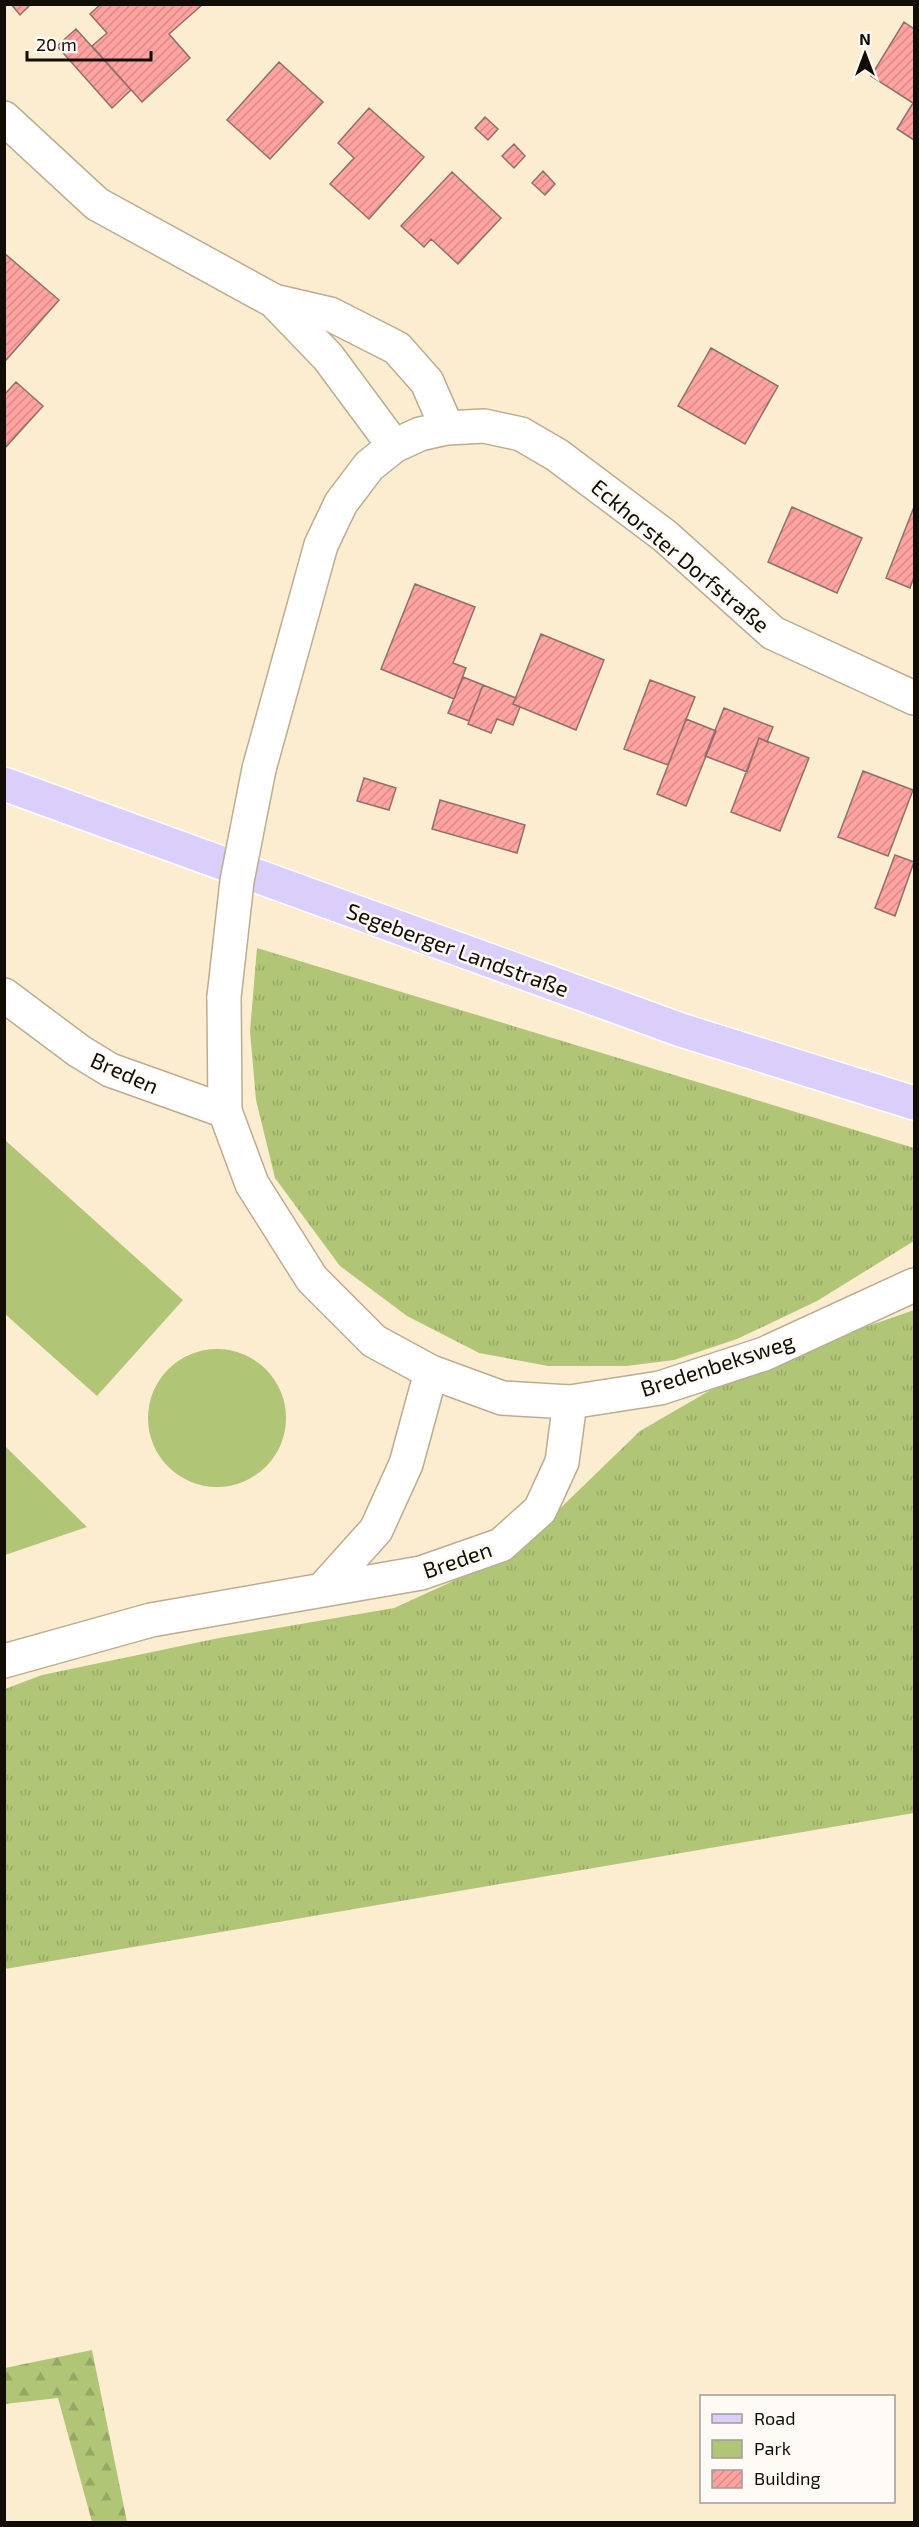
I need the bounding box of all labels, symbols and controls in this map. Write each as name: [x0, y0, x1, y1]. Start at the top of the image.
scale bar: [27, 24, 152, 62]
north arrow: [835, 24, 895, 84]
text: N: [859, 29, 871, 48]
text: 20 m: [36, 33, 77, 55]
street label: Eckhorster Dorfstraße: [587, 473, 775, 637]
street label: Segeberger Landstraße: [343, 897, 573, 1001]
street label: Breden: [87, 1046, 163, 1098]
street label: Bredenbeksweg: [637, 1327, 797, 1401]
street label: Breden: [419, 1535, 495, 1583]
legend: [700, 2395, 895, 2503]
text: Road: [754, 2407, 795, 2429]
text: Park: [754, 2437, 791, 2459]
text: Building: [754, 2467, 821, 2489]

